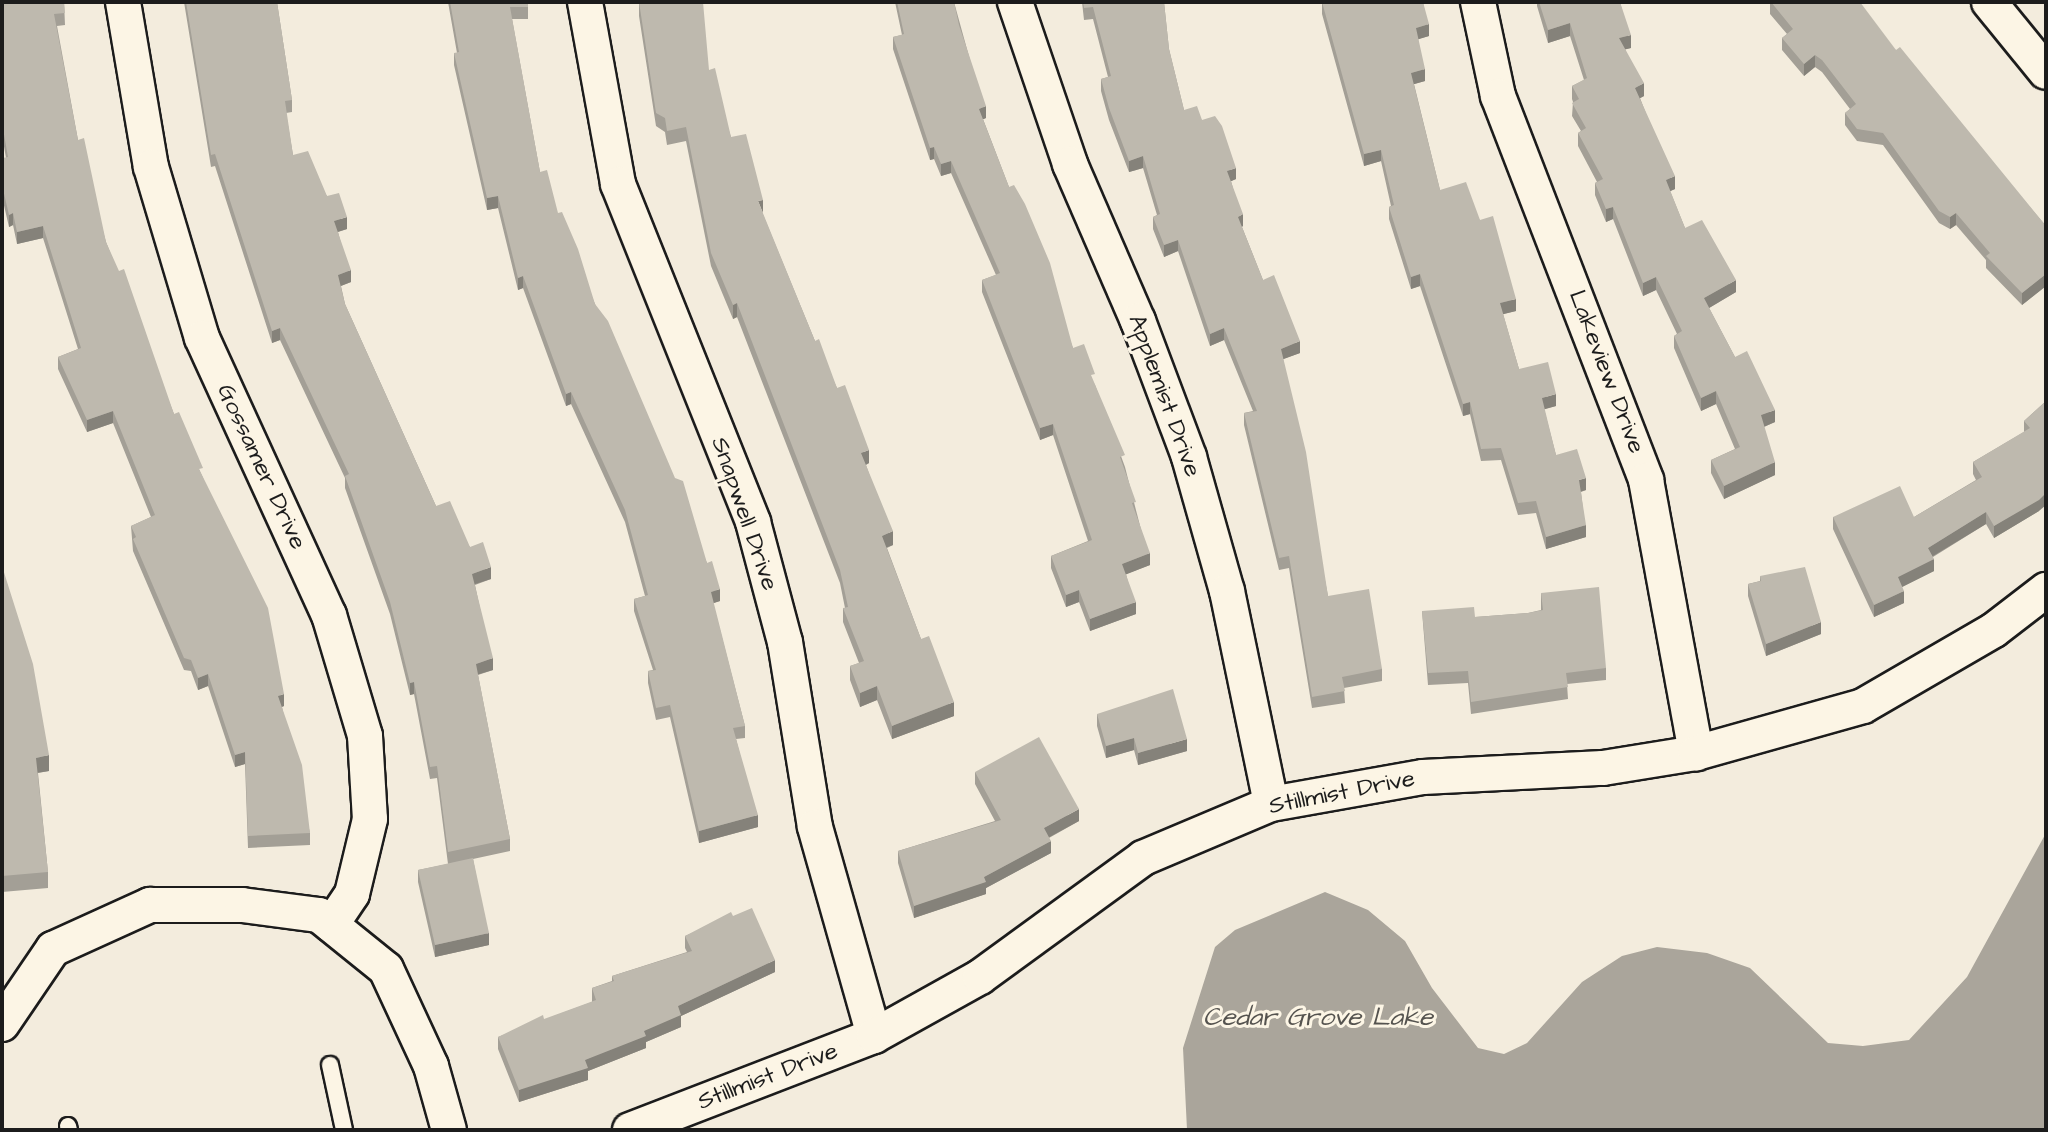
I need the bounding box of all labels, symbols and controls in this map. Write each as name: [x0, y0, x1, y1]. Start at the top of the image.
street label: Lakeview Drive: [1562, 286, 1650, 458]
street label: Applemist Drive: [1121, 311, 1207, 481]
street label: Gossamer Drive: [210, 380, 312, 554]
street label: Snapwell Drive: [704, 433, 784, 595]
street label: Stillmist Drive: [1267, 765, 1417, 821]
water label: Cedar Grove Lake: [1203, 1002, 1433, 1034]
street label: Stillmist Drive: [694, 1037, 842, 1117]

